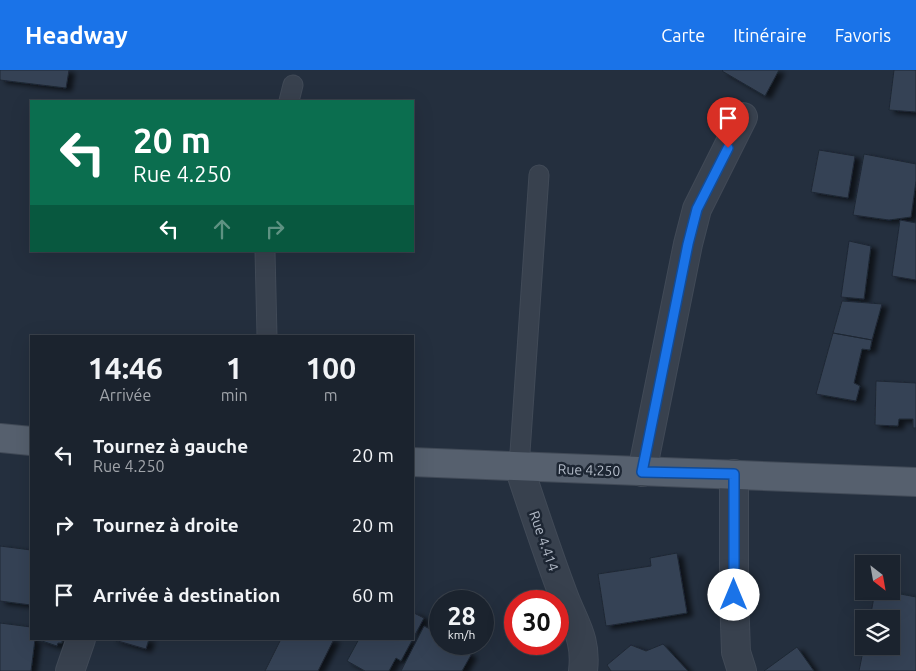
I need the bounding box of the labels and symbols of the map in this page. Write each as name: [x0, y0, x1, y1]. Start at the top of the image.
pin: [707, 97, 749, 148]
street label: Rue 4.250: [557, 461, 621, 479]
street label: Rue 4.414: [526, 509, 562, 573]
north arrow: [855, 555, 900, 600]
position arrow: [707, 568, 759, 620]
speed limit sign: 30: [504, 590, 569, 655]

